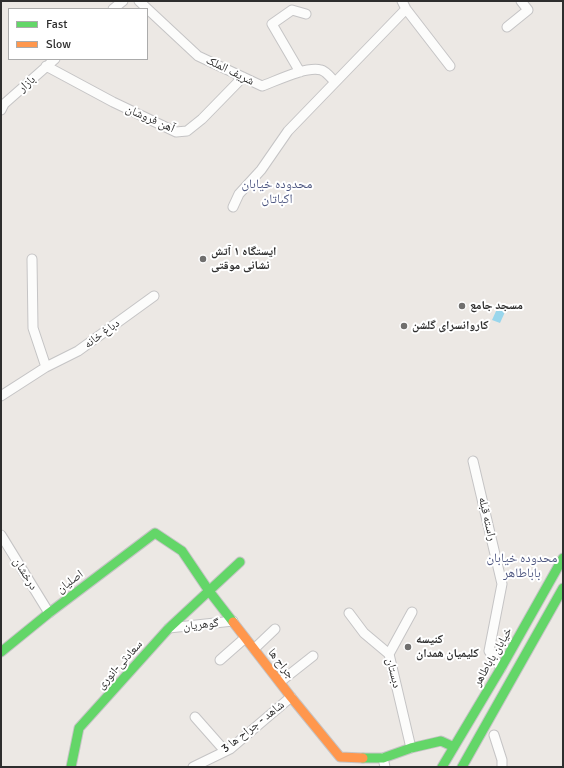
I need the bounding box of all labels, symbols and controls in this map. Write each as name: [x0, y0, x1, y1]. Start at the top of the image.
legend: [8, 8, 148, 60]
text: Fast: [46, 17, 67, 32]
text: Slow: [46, 37, 71, 52]
street label: شریف الملک: [204, 53, 256, 89]
street label: بازار: [15, 72, 39, 96]
street label: آهن فروشان: [123, 102, 177, 136]
district label: محدوده خیابان اکباتان: [241, 177, 313, 208]
place label: ایستگاه ۱ آتش نشانی موقتی: [211, 245, 276, 273]
marker: ایستگاه ۱ آتش نشانی موقتی: [198, 254, 208, 264]
place label: مسجد جامع: [470, 299, 523, 313]
marker: مسجد جامع: [457, 301, 467, 311]
street label: دباغ خانه: [81, 316, 123, 352]
place label: کاروانسرای گلشن: [412, 319, 489, 333]
marker: کاروانسرای گلشن: [399, 321, 409, 331]
street label: راسته قبله: [475, 496, 499, 542]
district label: محدوده خیابان باباطاهر: [486, 551, 558, 582]
street label: درخشان: [10, 555, 40, 593]
street label: اصلیان: [54, 567, 86, 597]
street label: گوهریان: [182, 616, 220, 634]
street label: خیابان باباطاهر: [470, 625, 516, 689]
place label: کنیسه کلیمیان همدان: [416, 633, 479, 661]
street label: سعادتی-انوری: [94, 637, 146, 693]
marker: کنیسه کلیمیان همدان: [403, 642, 413, 652]
street label: جراح ها: [265, 646, 297, 682]
street label: دبستان: [382, 656, 404, 690]
street label: شاهد - جراح ها 3: [219, 698, 287, 756]

